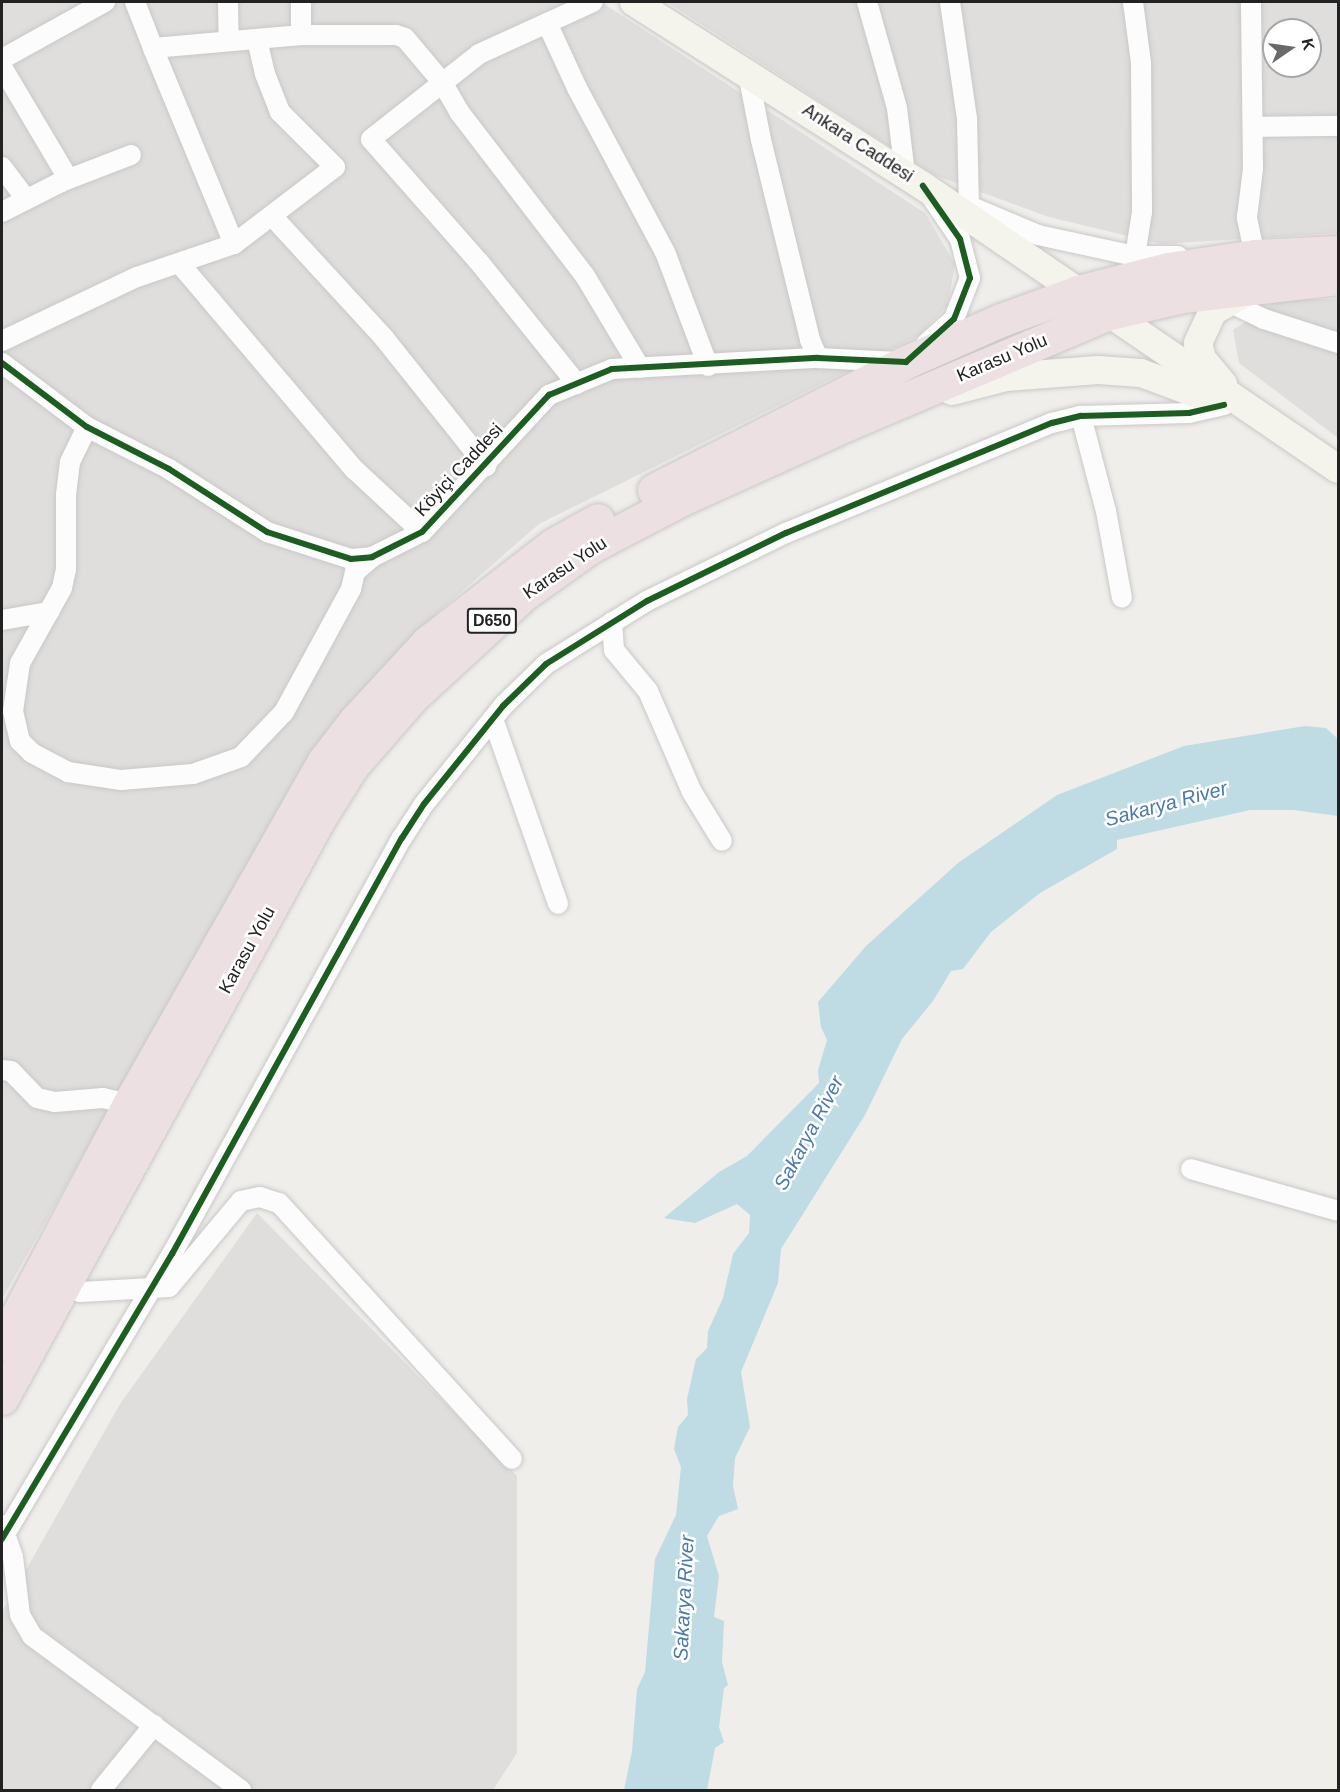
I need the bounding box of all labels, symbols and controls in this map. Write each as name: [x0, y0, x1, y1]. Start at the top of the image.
north arrow: [1262, 18, 1322, 78]
text: K: [1298, 37, 1318, 52]
street label: Ankara Caddesi: [798, 99, 918, 187]
street label: Karasu Yolu: [953, 329, 1051, 387]
street label: Köyiçi Caddesi: [411, 419, 507, 521]
street label: Karasu Yolu: [519, 532, 611, 604]
road number: D650: [466, 608, 518, 634]
water label: Sakarya River: [1102, 776, 1230, 832]
street label: Karasu Yolu: [214, 903, 280, 997]
water label: Sakarya River: [769, 1072, 849, 1194]
water label: Sakarya River: [669, 1535, 699, 1661]

